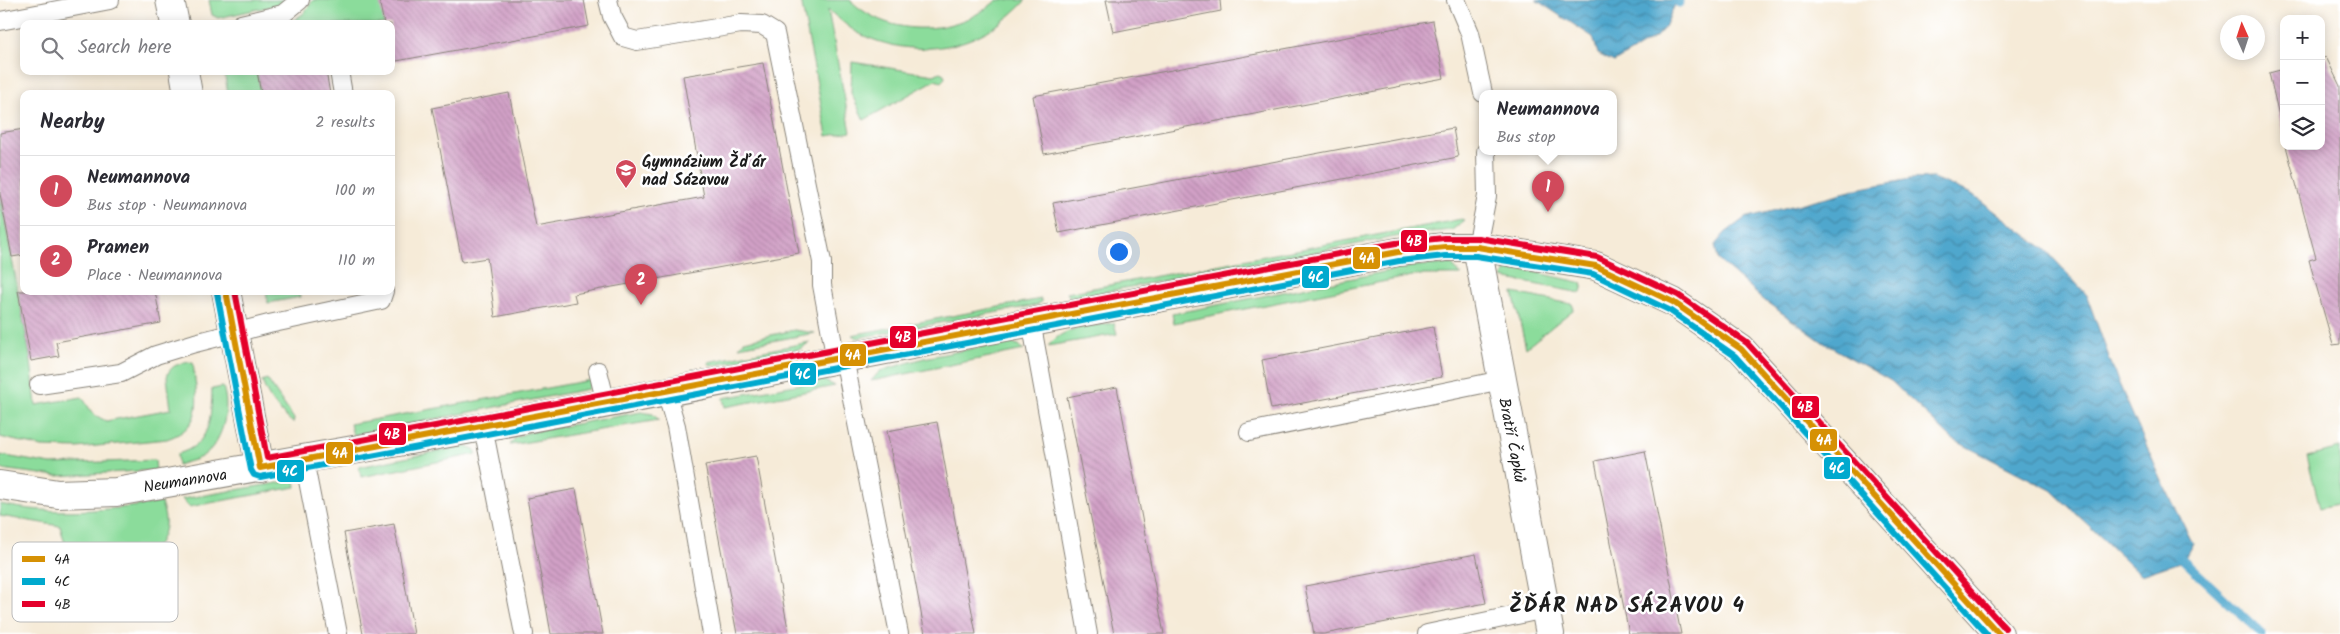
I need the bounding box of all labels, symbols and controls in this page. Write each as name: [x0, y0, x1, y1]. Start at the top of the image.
north arrow: [2220, 15, 2265, 60]
map controls: [2280, 15, 2325, 150]
button: +: [2280, 15, 2325, 60]
search box: [20, 20, 395, 75]
text: Search here: [78, 33, 172, 63]
icon: search: [38, 34, 66, 62]
button: −: [2280, 60, 2325, 105]
popup: [1479, 90, 1617, 155]
text: Neumannova: [1496, 95, 1600, 125]
button: layers: [2280, 105, 2325, 150]
text: Nearby: [40, 106, 105, 139]
text: 2 results: [315, 110, 375, 135]
text: Bus stop: [1496, 125, 1555, 150]
place label: Gymnázium Žďár nad Sázavou: [642, 150, 767, 193]
school or university icon: Gymnázium Žďár nad Sázavou: [614, 158, 638, 189]
text: Neumannova: [87, 163, 190, 193]
pin: 1: [1532, 171, 1564, 212]
text: 1: [54, 178, 58, 203]
text: 100 m: [335, 178, 375, 203]
text: Bus stop · Neumannova: [87, 193, 247, 218]
line badge: 4B: [1400, 229, 1428, 253]
text: 4B: [1406, 231, 1422, 253]
text: Pramen: [87, 233, 149, 263]
your location: [1106, 239, 1132, 265]
line badge: 4A: [1352, 246, 1381, 270]
text: 2: [51, 248, 61, 273]
text: 110 m: [338, 248, 375, 273]
text: 4A: [1359, 248, 1375, 270]
text: Place · Neumannova: [87, 263, 223, 288]
pin: 2: [625, 264, 657, 305]
line badge: 4C: [1301, 265, 1330, 289]
text: 4C: [1308, 267, 1324, 289]
line badge: 4B: [889, 325, 917, 349]
text: 4B: [895, 327, 911, 349]
line badge: 4A: [839, 343, 867, 367]
text: 4A: [845, 345, 861, 367]
line badge: 4C: [789, 362, 817, 386]
text: 4C: [795, 364, 811, 386]
line badge: 4B: [1791, 395, 1820, 419]
street label: Bratří Čapků: [1491, 396, 1532, 485]
text: 4B: [1797, 397, 1813, 419]
line badge: 4B: [378, 422, 407, 446]
text: 4B: [384, 424, 400, 446]
line badge: 4A: [1809, 428, 1838, 452]
text: 4A: [1816, 430, 1832, 452]
line badge: 4A: [325, 441, 354, 465]
text: 4A: [332, 443, 348, 465]
line badge: 4C: [1823, 456, 1851, 480]
text: 4C: [1829, 458, 1845, 480]
line badge: 4C: [276, 459, 305, 483]
text: 4C: [282, 461, 298, 483]
street label: Neumannova: [142, 463, 229, 500]
legend: [12, 542, 178, 622]
text: 4A: [54, 549, 70, 571]
text: 4C: [54, 571, 70, 593]
district label: ŽĎÁR NAD SÁZAVOU 4: [1509, 590, 1745, 623]
text: 4B: [54, 594, 71, 616]

